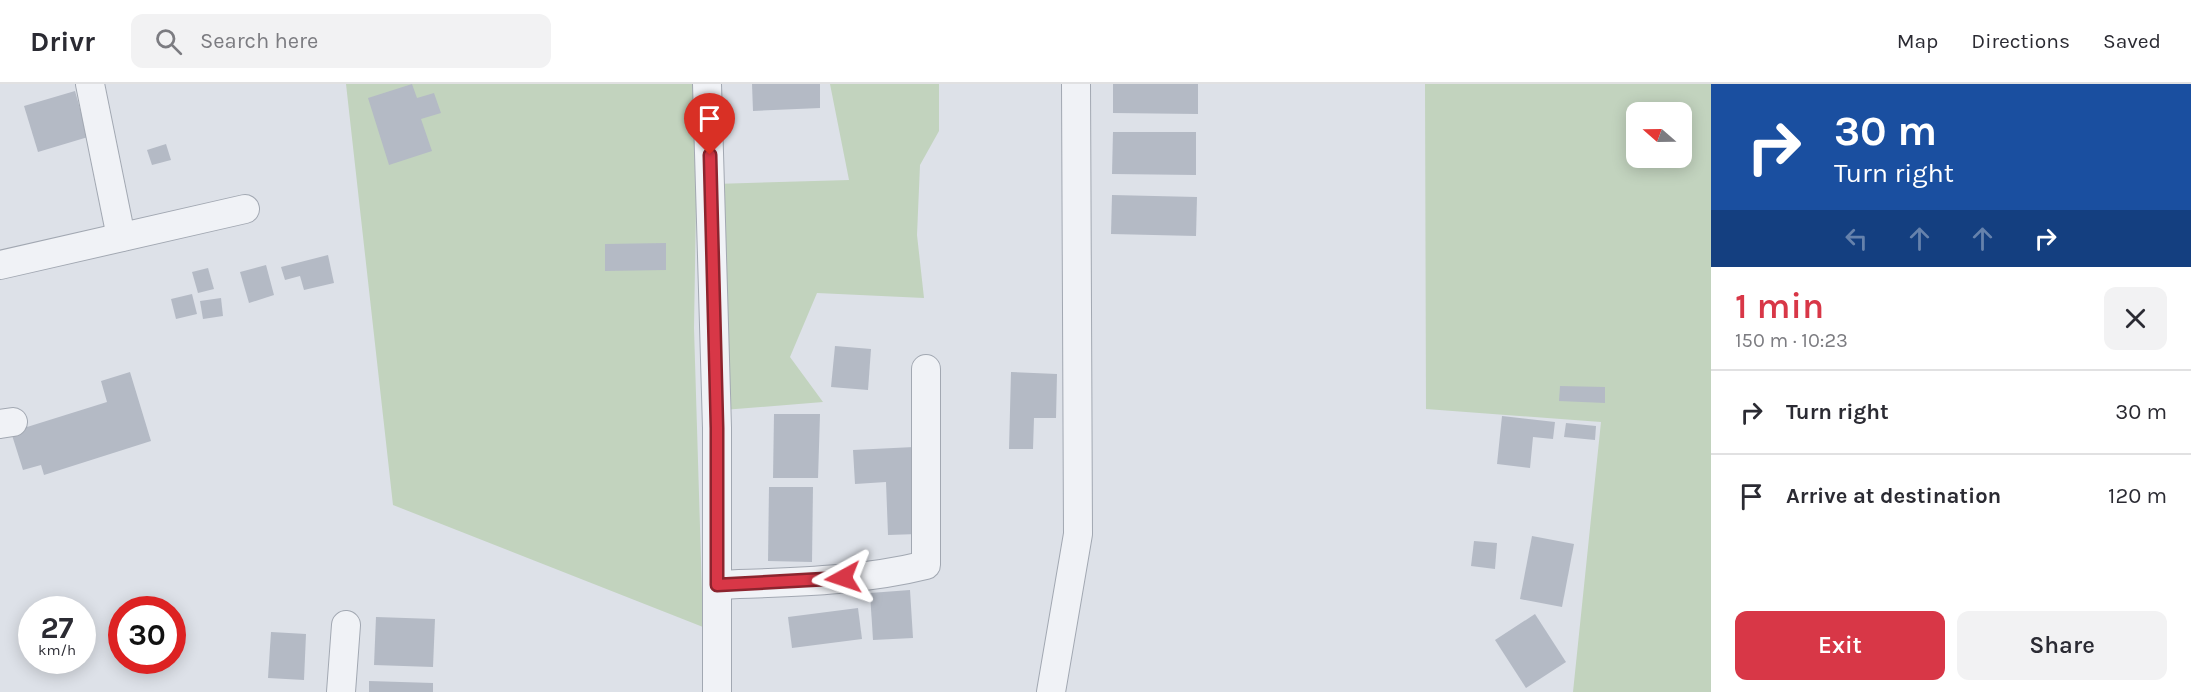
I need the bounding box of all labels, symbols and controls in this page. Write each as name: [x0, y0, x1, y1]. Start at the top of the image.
search box: [131, 14, 551, 68]
text: Drivr: [30, 25, 95, 58]
icon: search: [152, 25, 185, 58]
text: Search here: [200, 28, 318, 54]
text: Map: [1897, 29, 1938, 53]
text: Directions: [1971, 29, 2070, 53]
text: Saved: [2103, 29, 2161, 53]
pin: [684, 93, 735, 155]
icon: arrive: [693, 102, 726, 135]
north arrow: [1626, 102, 1692, 168]
map controls: [1626, 102, 1692, 168]
text: 30 m: [1834, 106, 1937, 156]
icon: right: [1735, 108, 1813, 186]
text: Turn right: [1834, 157, 1954, 189]
icon: left: [1840, 222, 1873, 255]
icon: ahead: [1903, 222, 1936, 255]
icon: ahead: [1966, 222, 1999, 255]
icon: right: [2029, 222, 2062, 255]
text: 1 min: [1735, 285, 1824, 327]
button: close: [2104, 287, 2167, 350]
text: 150 m · 10:23: [1735, 329, 1848, 352]
icon: right: [1735, 396, 1768, 429]
text: Turn right: [1786, 399, 1889, 425]
text: 30 m: [2115, 399, 2167, 425]
icon: arrive: [1735, 480, 1768, 513]
text: Arrive at destination: [1786, 483, 2001, 509]
text: 120 m: [2108, 483, 2167, 509]
position arrow: [811, 546, 875, 610]
speed limit sign: 30: [108, 596, 186, 674]
text: 27: [40, 610, 74, 646]
button: Exit: [1735, 611, 1945, 680]
button: Share: [1957, 611, 2167, 680]
text: km/h: [38, 641, 76, 659]

